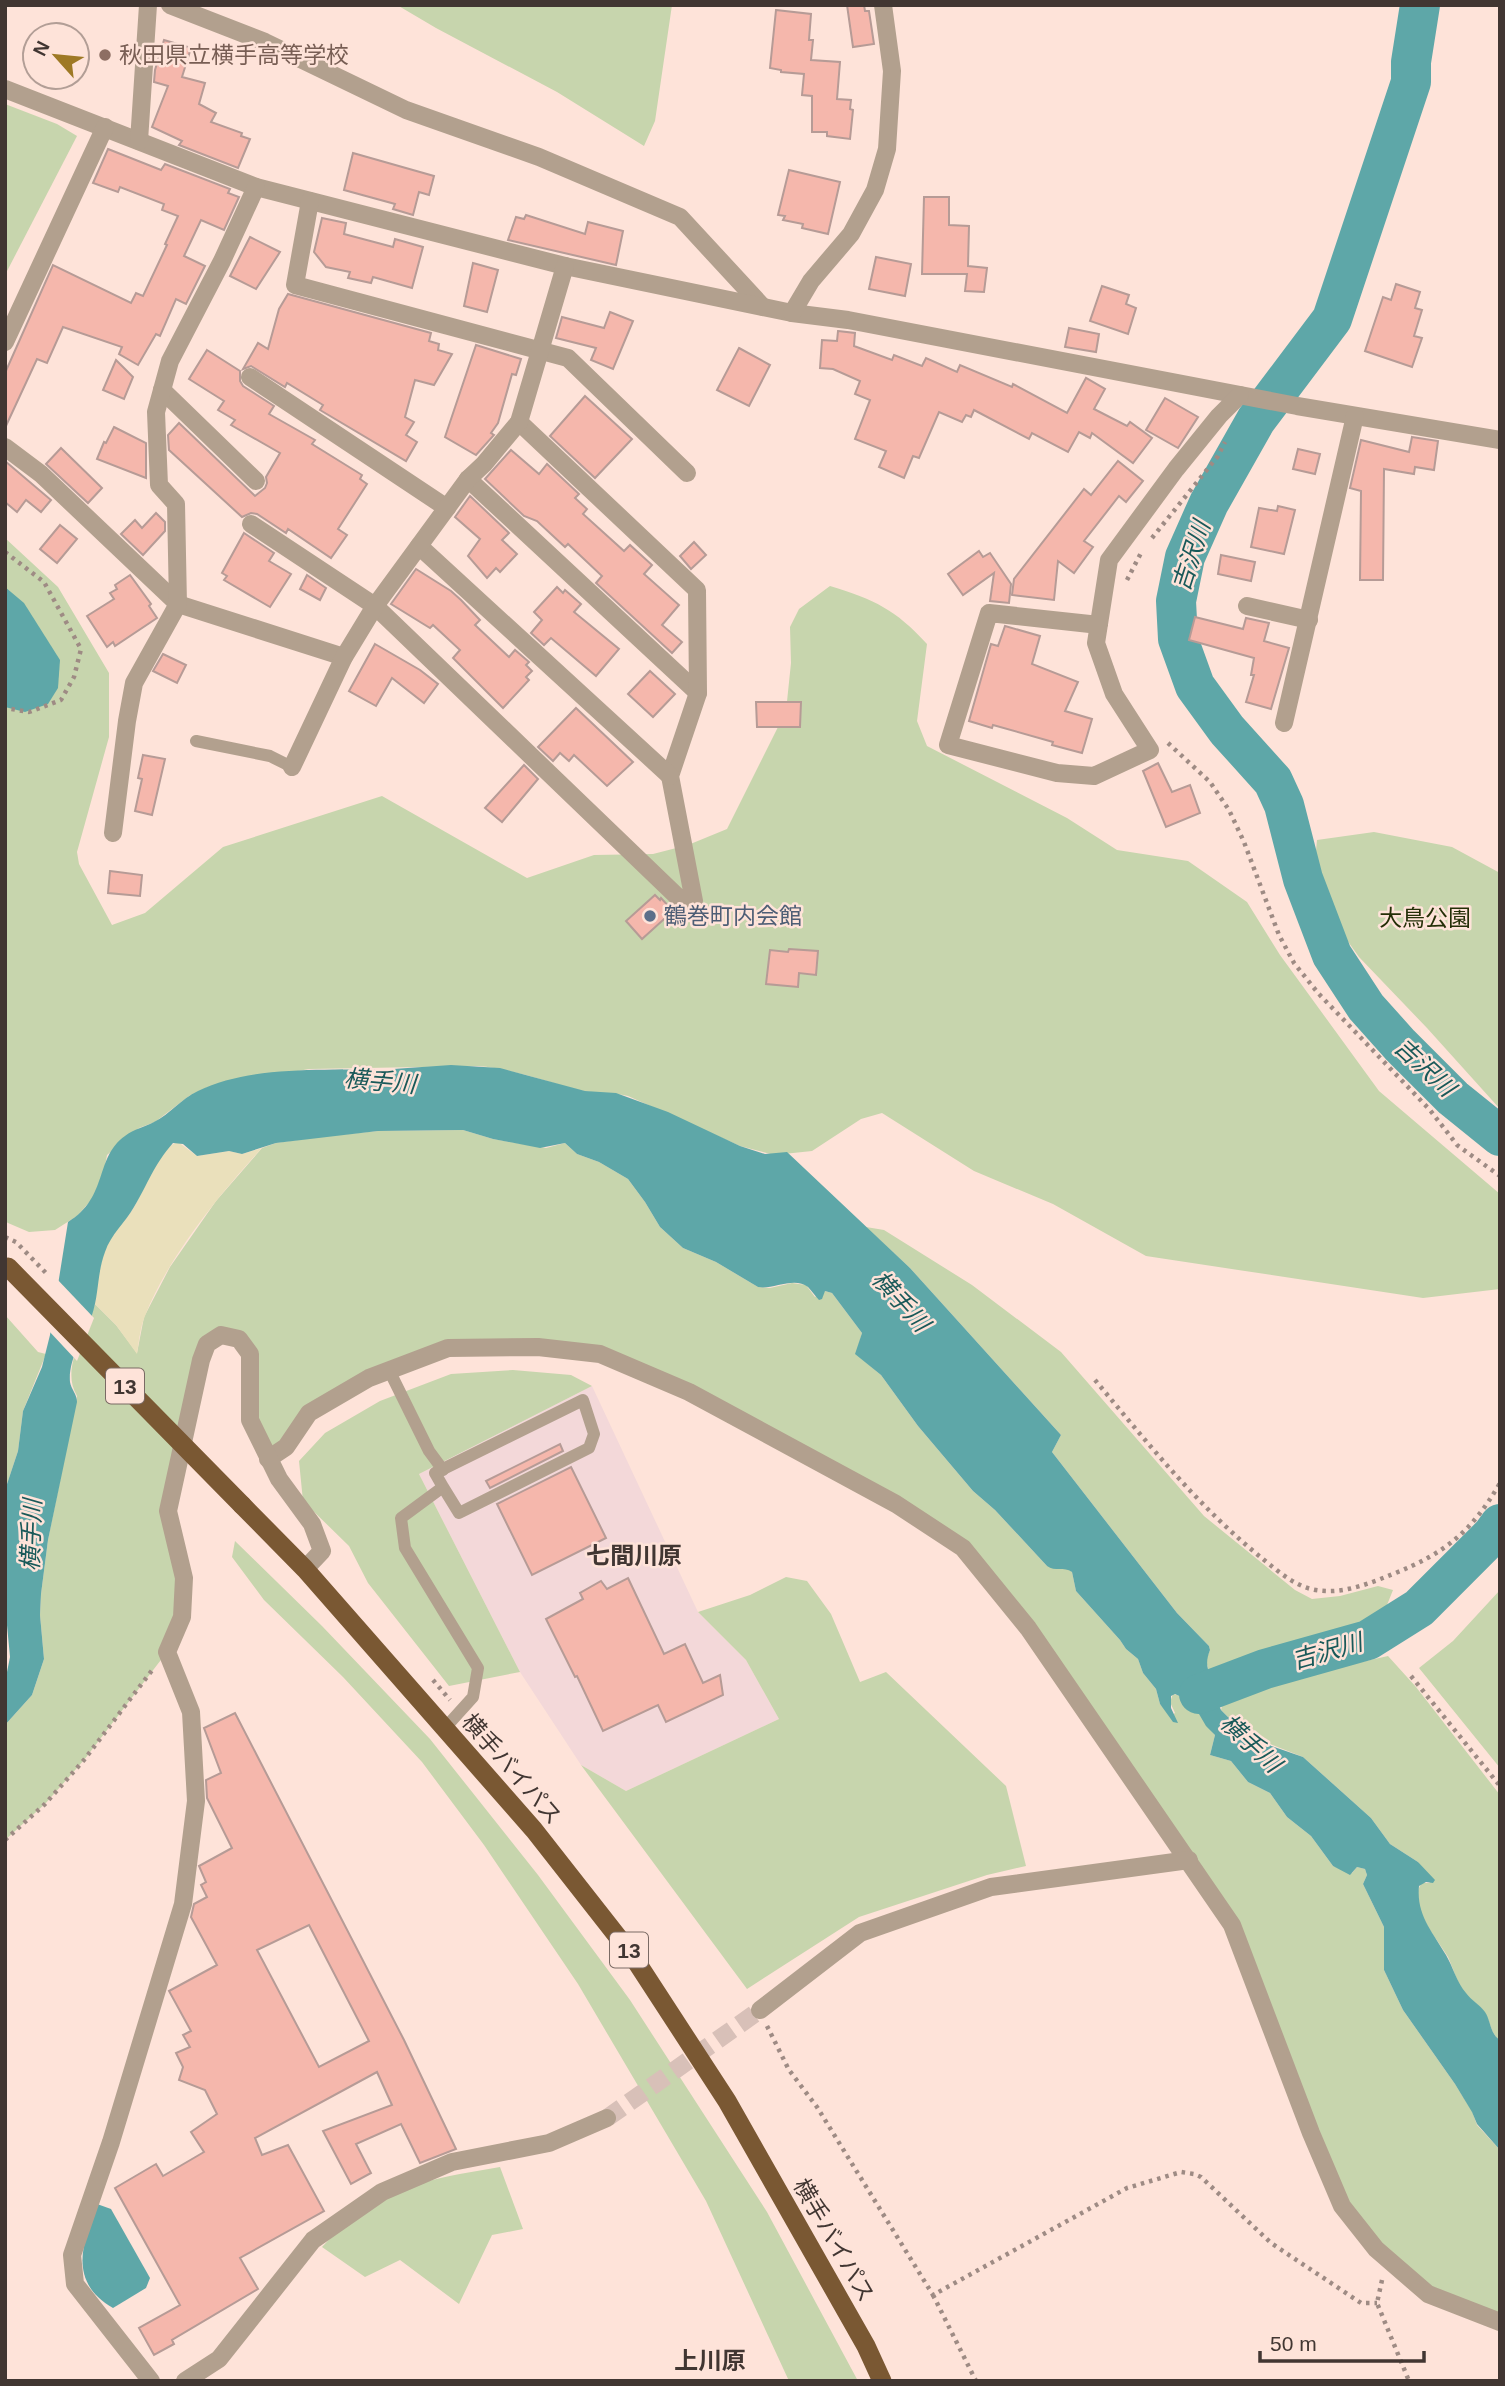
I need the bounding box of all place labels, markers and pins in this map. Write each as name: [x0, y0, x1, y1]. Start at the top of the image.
place label: 秋田県立横手高等学校: [119, 42, 349, 68]
marker: 秋田県立横手高等学校: [97, 47, 113, 63]
place label: 鶴巻町内会館: [664, 903, 802, 929]
marker: 鶴巻町内会館: [642, 908, 658, 924]

